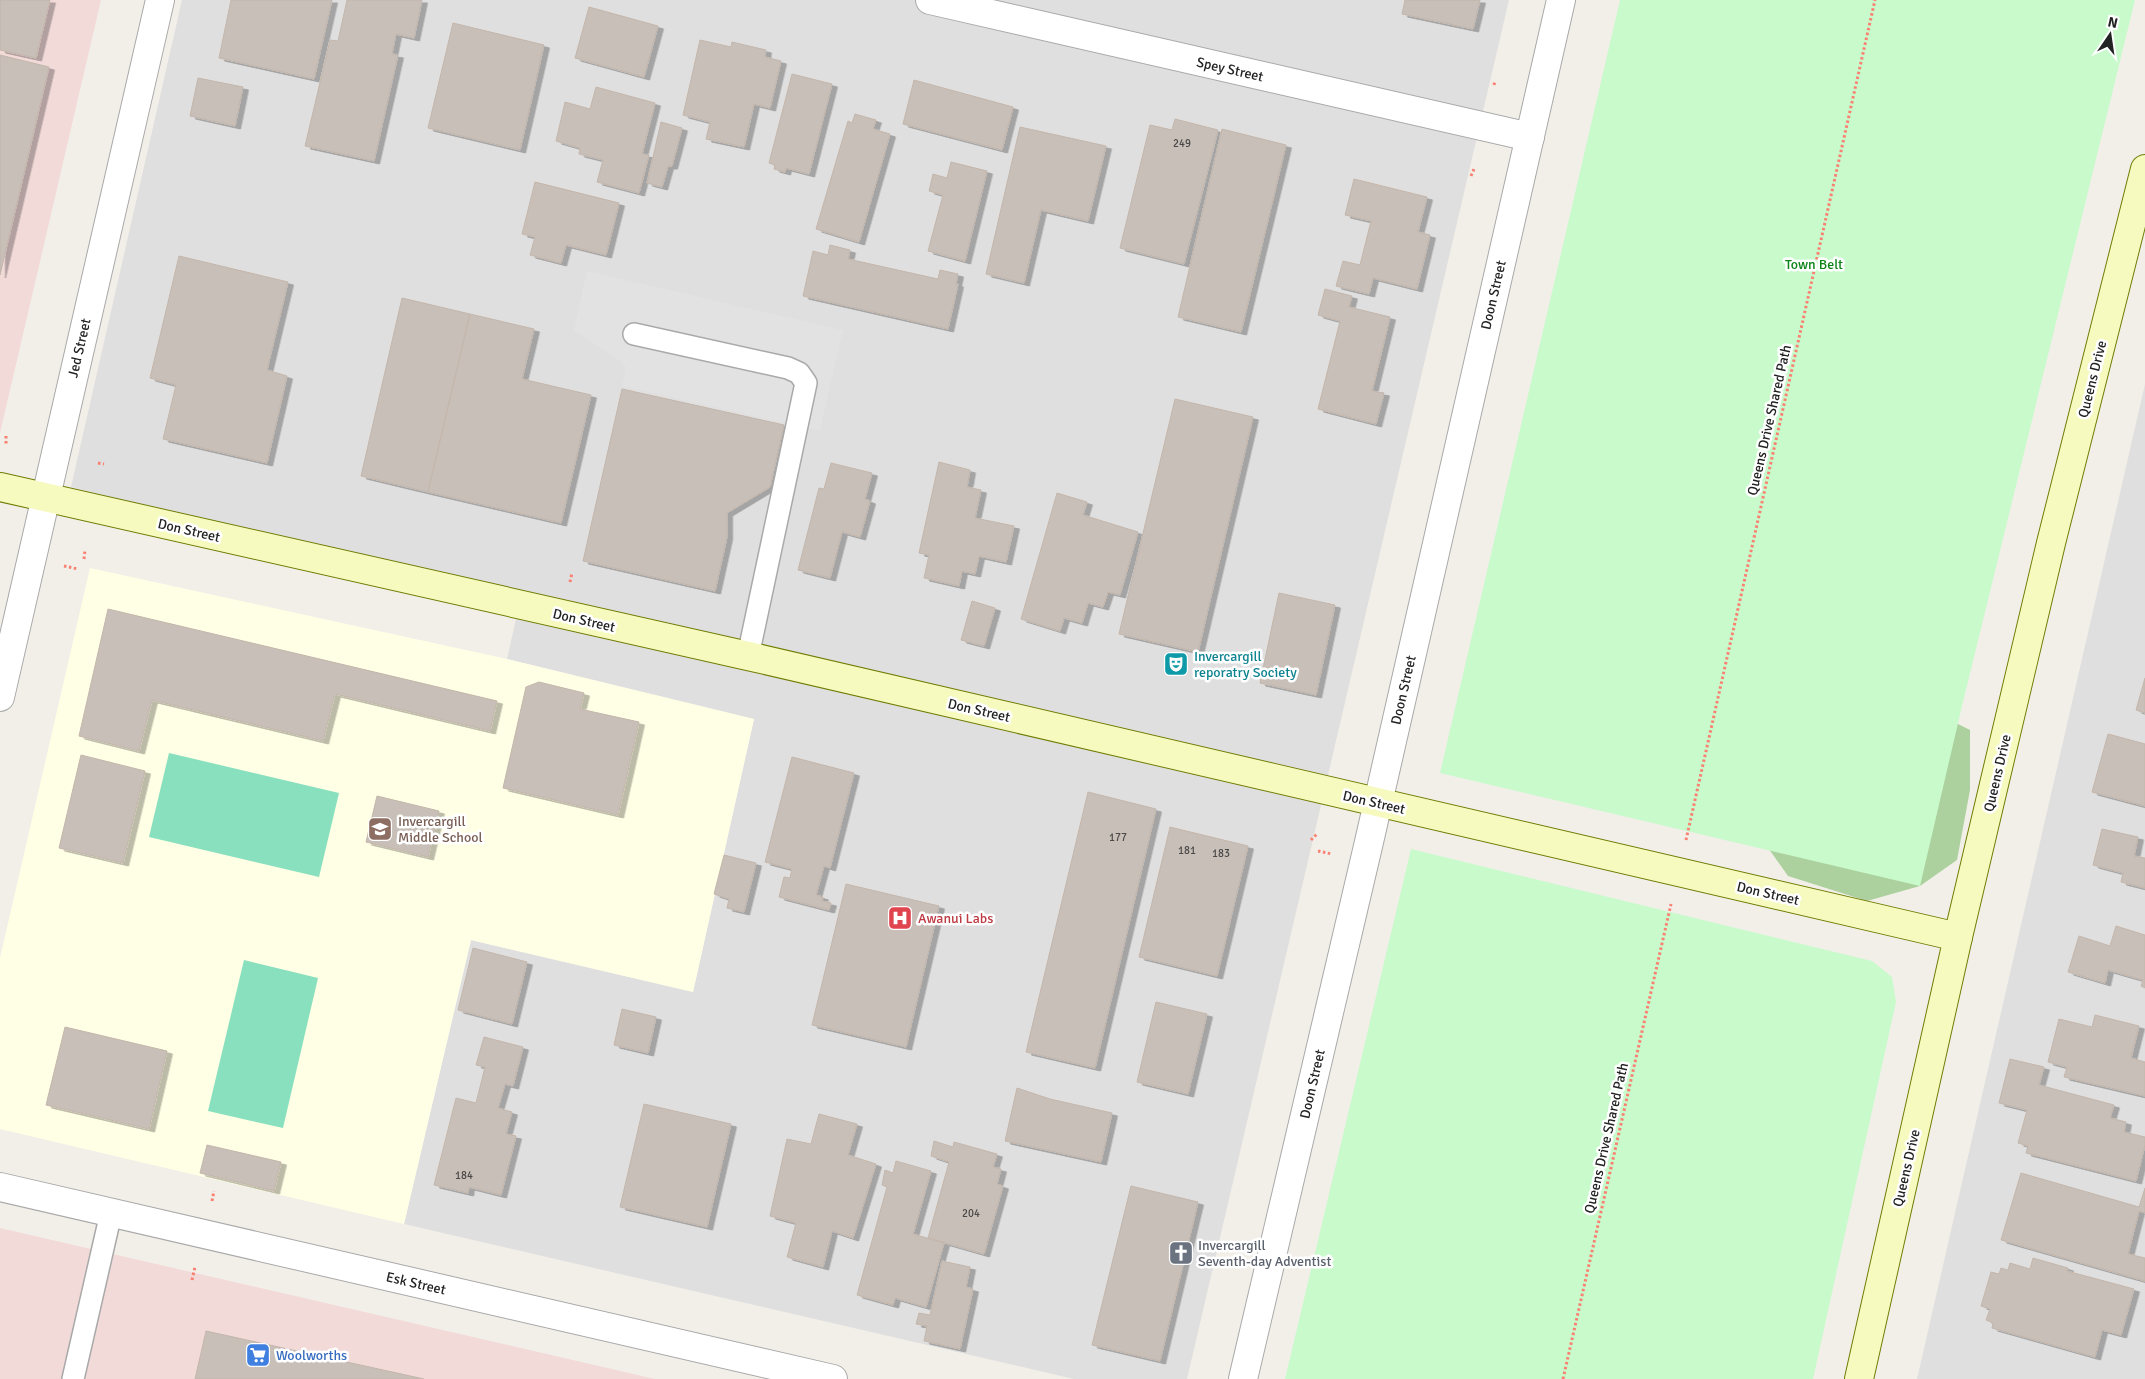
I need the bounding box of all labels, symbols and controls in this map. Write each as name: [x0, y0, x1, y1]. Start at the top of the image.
north arrow: [2085, 10, 2135, 60]
text: N: [2106, 13, 2119, 32]
street label: Spey Street: [1195, 54, 1265, 85]
house number: 249: [1173, 137, 1191, 150]
park label: Town Belt: [1785, 256, 1843, 273]
street label: Doon Street: [1477, 259, 1510, 332]
street label: Jed Street: [64, 317, 95, 379]
street label: Queens Drive: [2075, 339, 2110, 419]
street label: Queens Drive Shared Path: [1744, 343, 1795, 497]
street label: Don Street: [156, 515, 222, 546]
street label: Don Street: [551, 605, 617, 636]
place label: Invercargill reporatry Society: [1194, 648, 1297, 681]
theatre icon: Invercargill reporatry Society: [1163, 651, 1189, 677]
street label: Doon Street: [1387, 654, 1420, 727]
street label: Don Street: [946, 695, 1012, 726]
street label: Queens Drive: [1980, 733, 2015, 813]
street label: Don Street: [1341, 787, 1407, 818]
place label: Invercargill Middle School: [398, 813, 483, 846]
school or university icon: Invercargill Middle School: [367, 816, 393, 842]
house number: 177: [1109, 831, 1127, 844]
house number: 181: [1178, 844, 1196, 857]
house number: 183: [1212, 847, 1230, 860]
street label: Don Street: [1735, 878, 1801, 909]
hospital icon: Awanui Labs: [887, 905, 913, 931]
place label: Awanui Labs: [918, 910, 993, 927]
street label: Doon Street: [1296, 1048, 1329, 1121]
street label: Queens Drive Shared Path: [1581, 1061, 1632, 1215]
street label: Queens Drive: [1889, 1128, 1924, 1208]
house number: 184: [455, 1169, 473, 1182]
house number: 204: [962, 1207, 980, 1220]
place label: Invercargill Seventh-day Adventist: [1198, 1237, 1331, 1270]
church icon: Invercargill Seventh-day Adventist: [1168, 1240, 1194, 1266]
street label: Esk Street: [384, 1268, 447, 1299]
supermarket icon: Woolworths: [245, 1342, 271, 1368]
place label: Woolworths: [276, 1347, 347, 1364]

